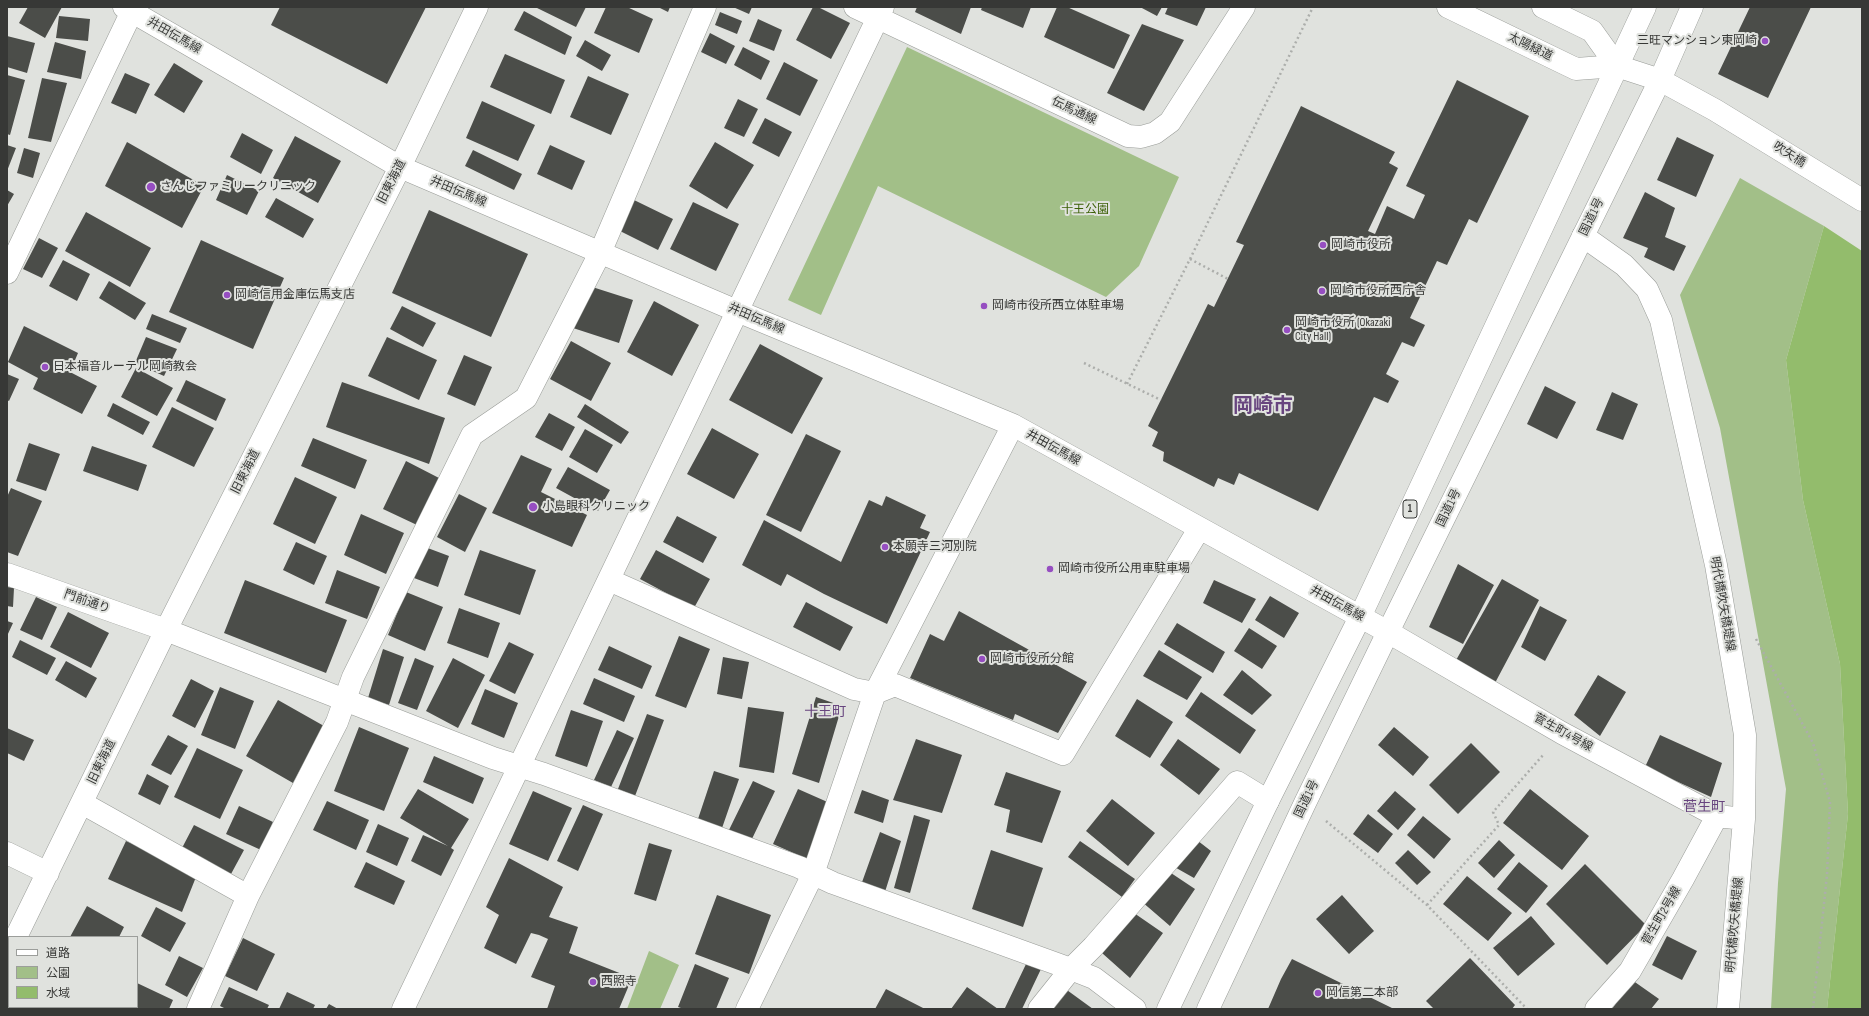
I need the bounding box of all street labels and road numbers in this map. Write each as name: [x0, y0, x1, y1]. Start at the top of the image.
street label: 井田伝馬線: [144, 15, 204, 57]
street label: 太陽緑道: [1505, 30, 1555, 64]
street label: 伝馬通線: [1049, 94, 1099, 128]
street label: 吹矢橋: [1770, 139, 1808, 171]
street label: 旧東海道: [375, 157, 409, 207]
street label: 井田伝馬線: [428, 174, 488, 210]
street label: 国道1号: [1577, 196, 1607, 238]
street label: 井田伝馬線: [726, 301, 786, 337]
street label: 井田伝馬線: [1023, 427, 1083, 469]
street label: 旧東海道: [229, 447, 263, 497]
street label: 国道1号: [1434, 487, 1464, 529]
road number: 1: [1403, 500, 1417, 518]
street label: 明代橋吹矢橋堤線: [1707, 555, 1737, 653]
street label: 井田伝馬線: [1307, 583, 1367, 625]
street label: 門前通り: [62, 587, 112, 617]
street label: 菅生町4号線: [1531, 711, 1595, 755]
street label: 旧東海道: [85, 737, 119, 787]
street label: 国道1号: [1292, 778, 1322, 820]
street label: 明代橋吹矢橋堤線: [1724, 877, 1746, 973]
street label: 菅生町2号線: [1640, 884, 1684, 948]

